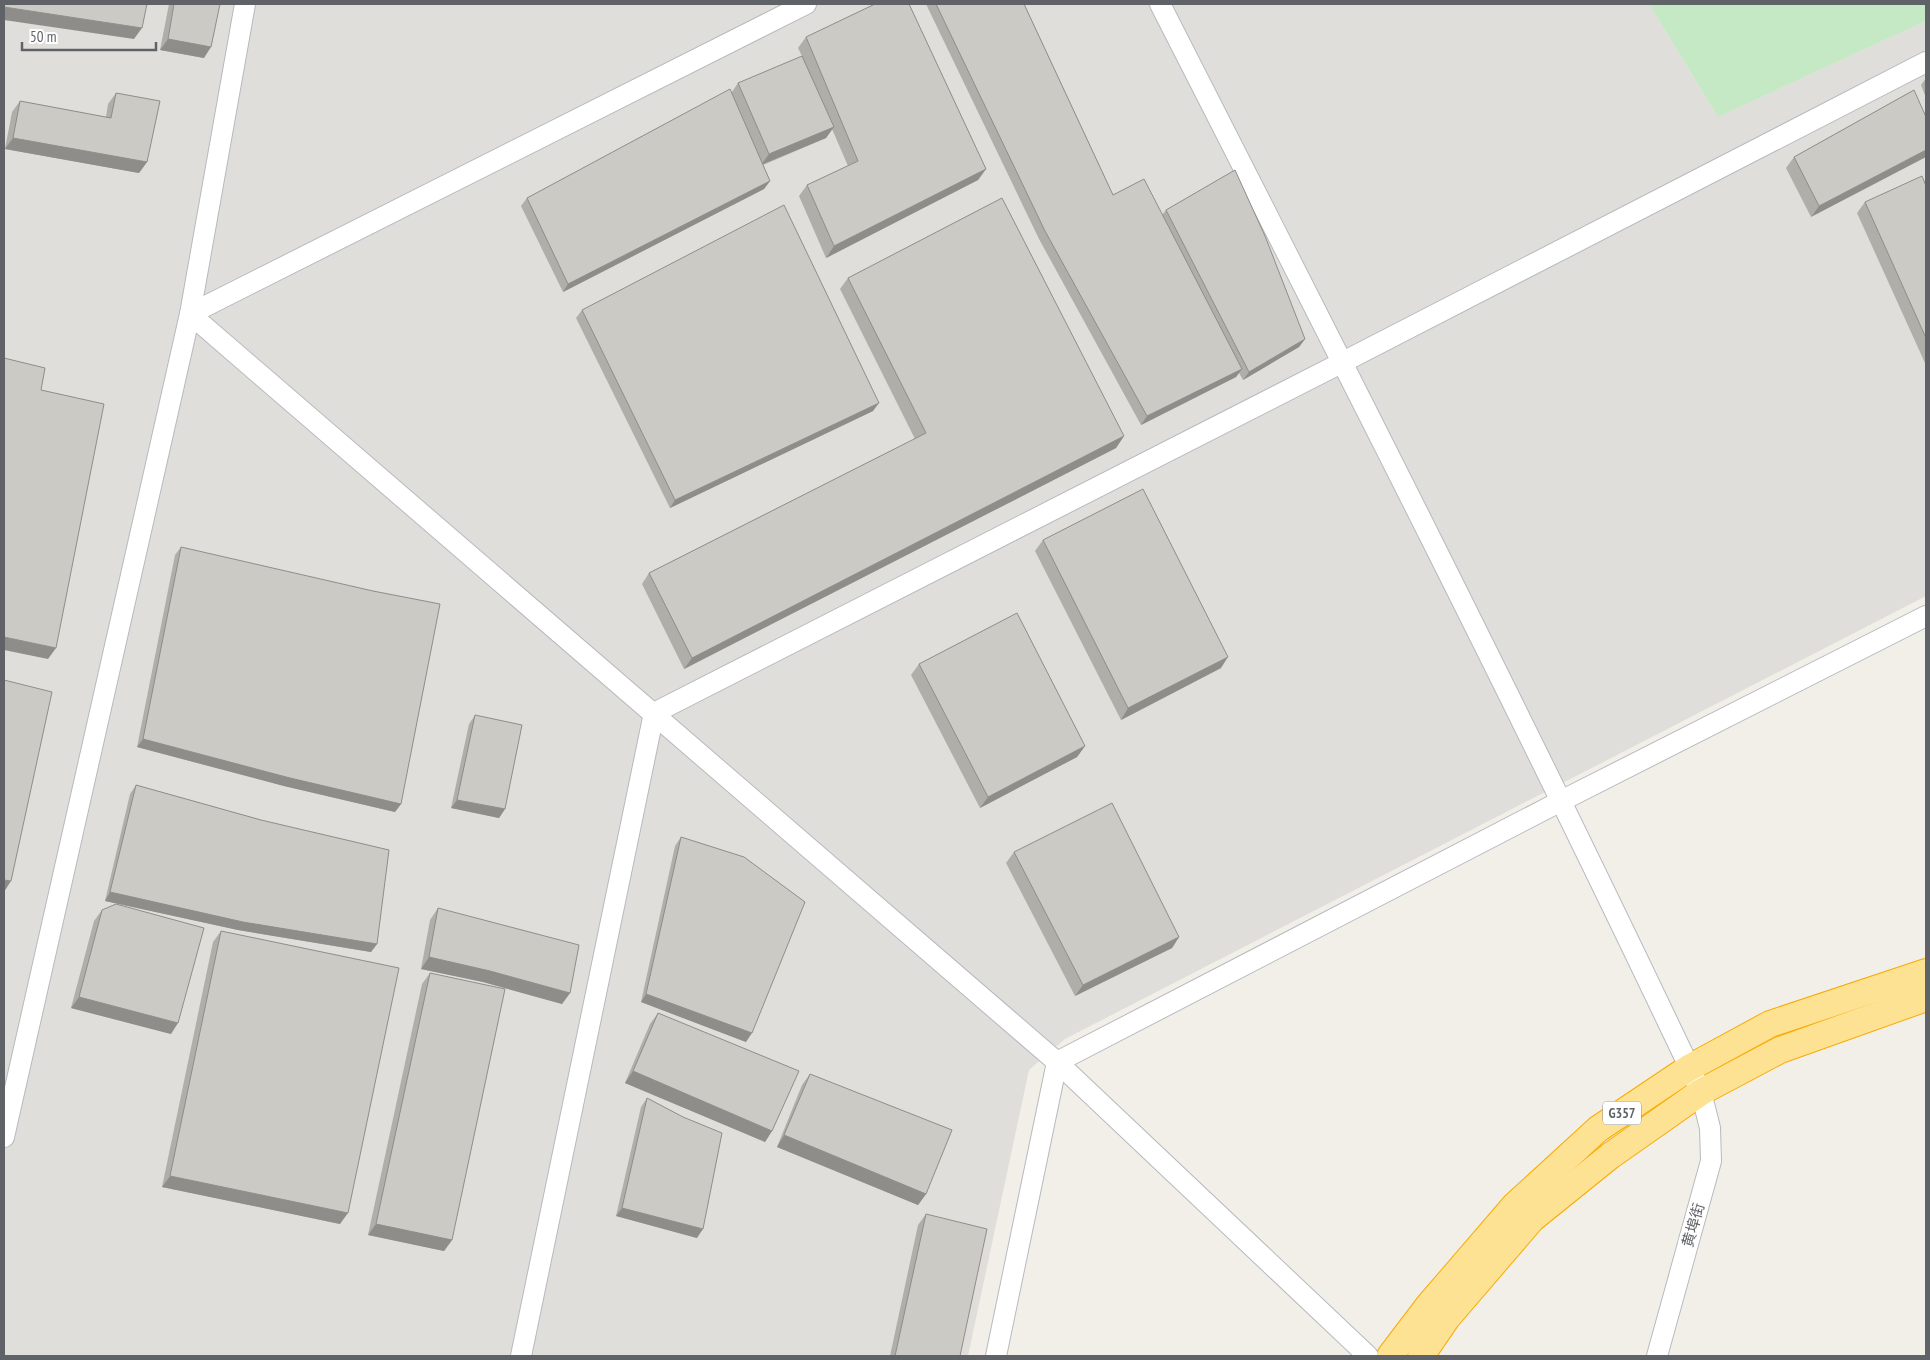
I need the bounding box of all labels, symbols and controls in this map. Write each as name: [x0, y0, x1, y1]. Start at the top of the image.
scale bar: [22, 20, 156, 52]
text: 50 m: [30, 27, 56, 46]
road number: G357: [1603, 1102, 1641, 1124]
street label: 黄埠街: [1678, 1201, 1708, 1249]

